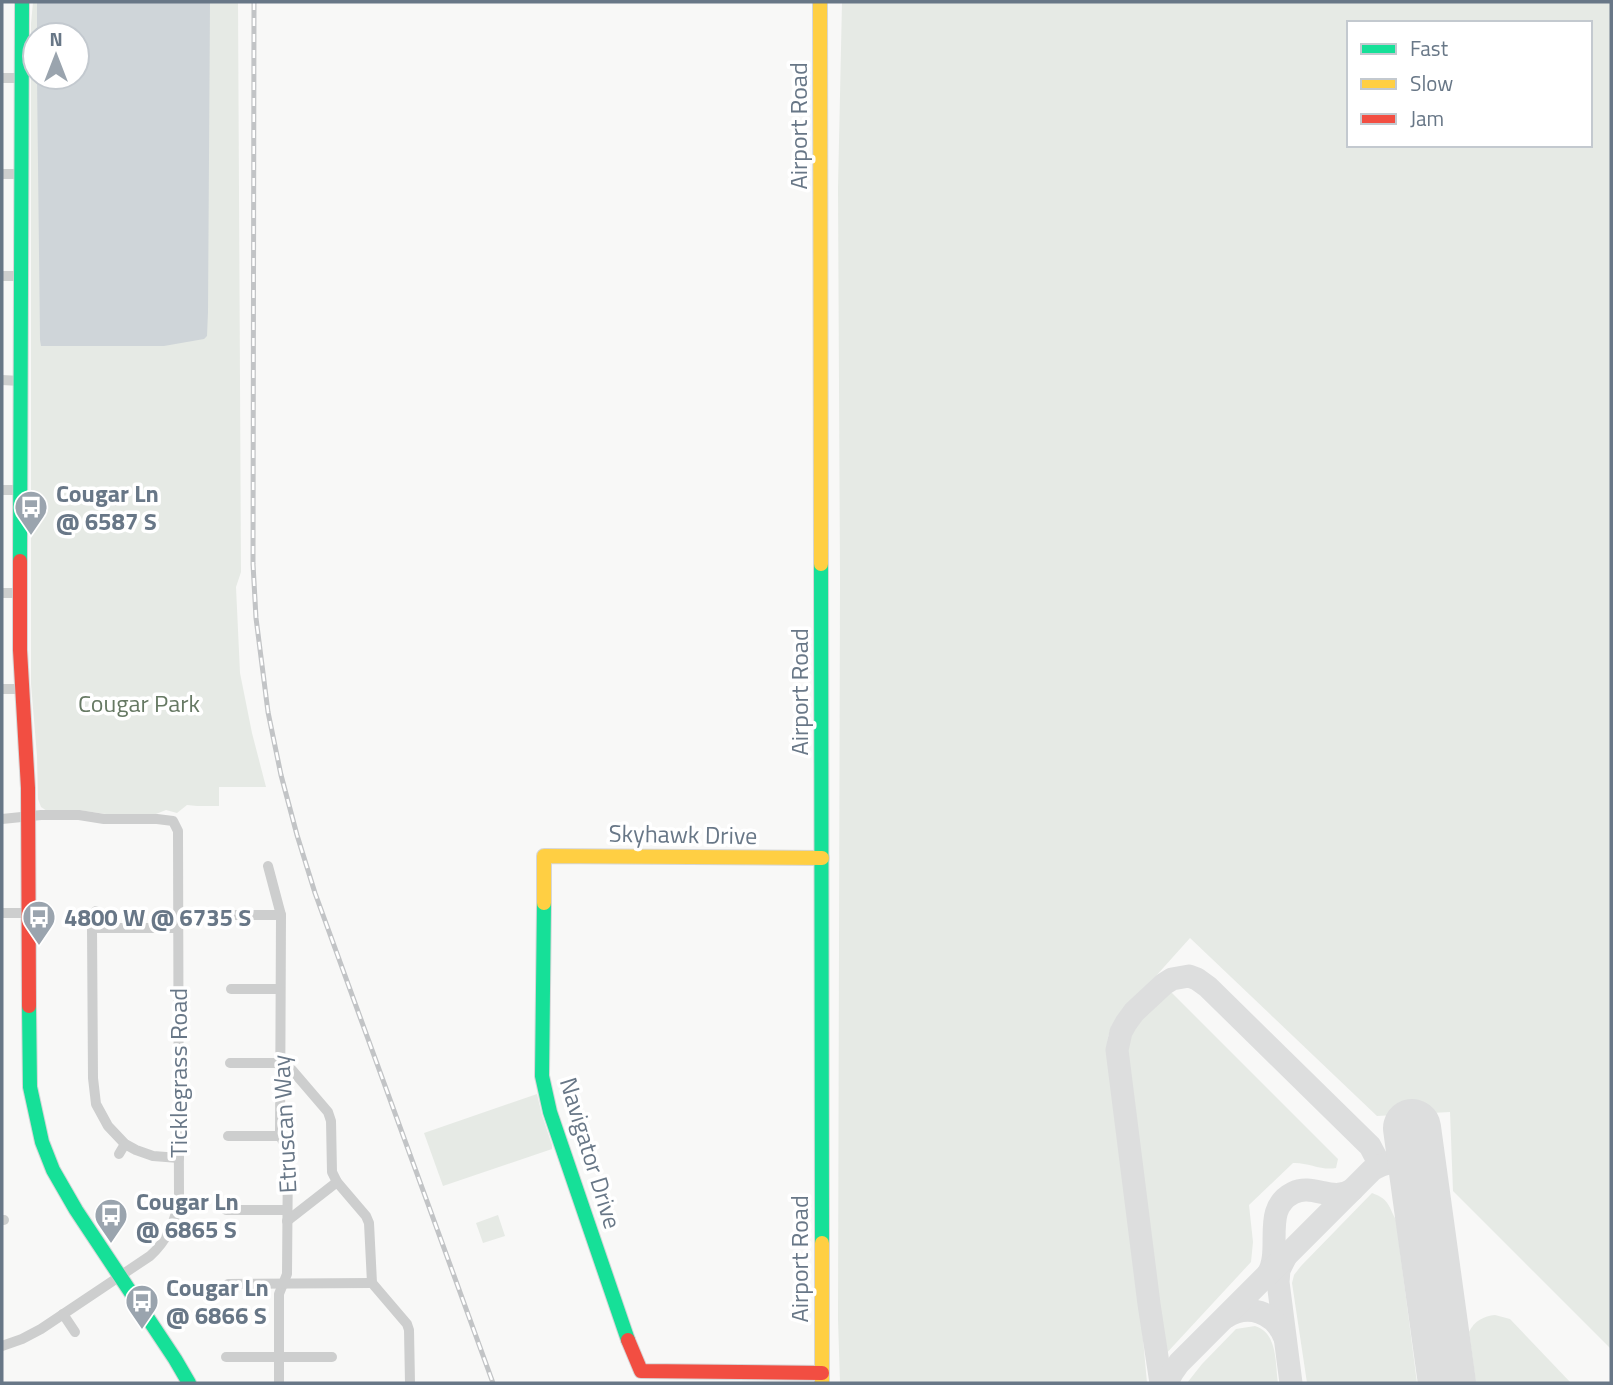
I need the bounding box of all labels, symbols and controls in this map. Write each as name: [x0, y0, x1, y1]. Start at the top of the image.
north arrow: [21, 21, 91, 91]
legend: [1347, 21, 1592, 147]
text: N: [49, 24, 63, 53]
text: Fast: [1410, 32, 1449, 64]
street label: Airport Road: [780, 62, 816, 190]
text: Slow: [1410, 67, 1453, 99]
text: Jam: [1410, 102, 1444, 134]
place label: Cougar Ln @ 6587 S: [56, 475, 159, 539]
bus stop icon: Cougar Ln @ 6587 S: [12, 488, 50, 537]
street label: Airport Road: [781, 628, 817, 756]
park label: Cougar Park: [78, 685, 201, 721]
street label: Skyhawk Drive: [608, 815, 758, 853]
bus stop icon: 4800 W @ 6735 S: [20, 898, 58, 947]
place label: 4800 W @ 6735 S: [64, 899, 251, 935]
street label: Ticklegrass Road: [160, 988, 196, 1158]
street label: Etruscan Way: [262, 1053, 306, 1194]
street label: Navigator Drive: [551, 1073, 631, 1233]
place label: Cougar Ln @ 6865 S: [136, 1183, 239, 1247]
street label: Airport Road: [781, 1195, 817, 1323]
bus stop icon: Cougar Ln @ 6865 S: [92, 1196, 130, 1245]
place label: Cougar Ln @ 6866 S: [166, 1269, 269, 1333]
bus stop icon: Cougar Ln @ 6866 S: [123, 1282, 161, 1331]

